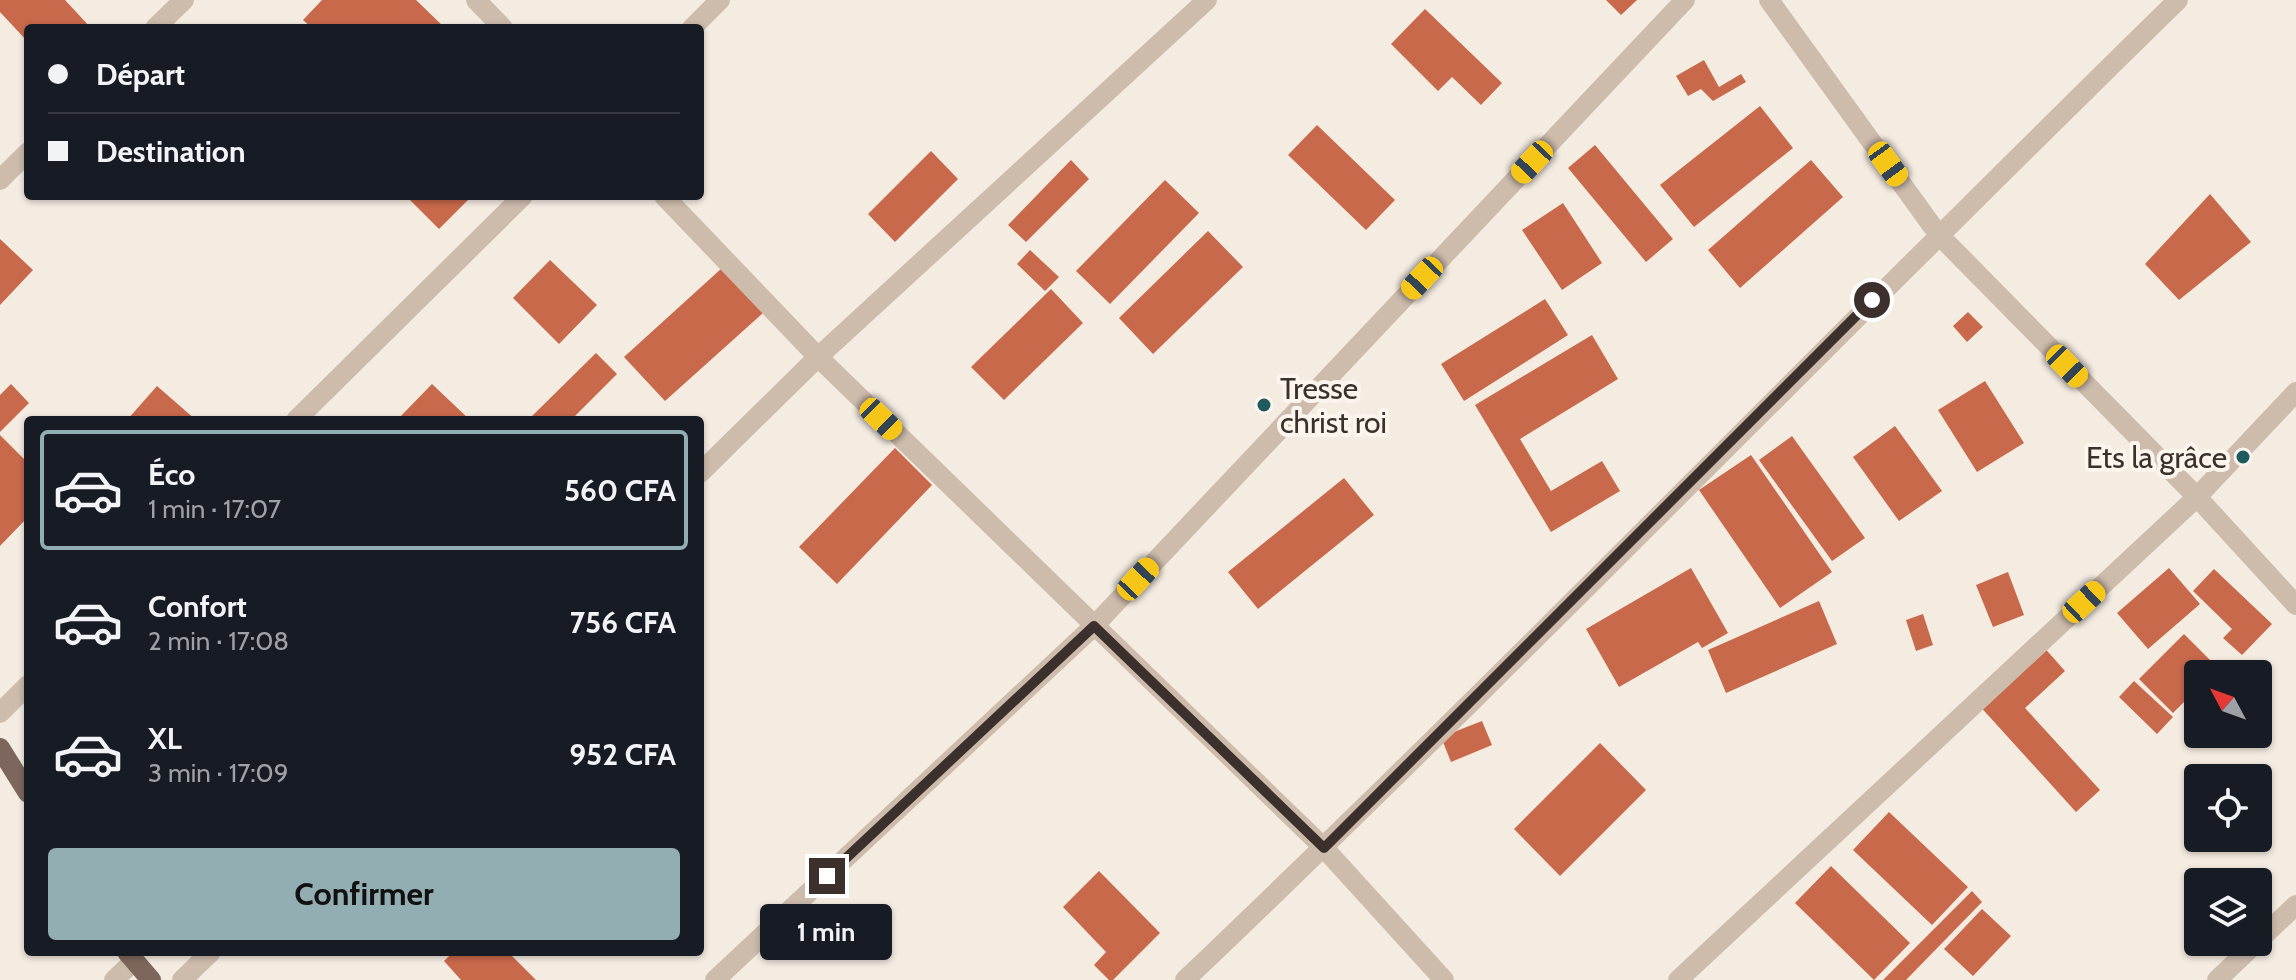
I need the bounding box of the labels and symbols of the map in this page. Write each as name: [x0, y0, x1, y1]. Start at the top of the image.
car: [1507, 136, 1557, 188]
car: [1864, 138, 1912, 190]
car: [1397, 252, 1447, 304]
route start: [1854, 282, 1890, 318]
car: [2042, 340, 2092, 392]
place label: Tresse christ roi: [1280, 370, 1387, 441]
car: [855, 394, 907, 444]
marker: Tresse christ roi: [1255, 396, 1273, 414]
place label: Ets la grâce: [2086, 439, 2227, 476]
marker: Ets la grâce: [2234, 448, 2252, 466]
car: [1113, 553, 1163, 605]
car: [2058, 577, 2110, 627]
north arrow: [2184, 660, 2272, 748]
route end: [809, 858, 845, 894]
callout: 1 min: [761, 904, 893, 960]

